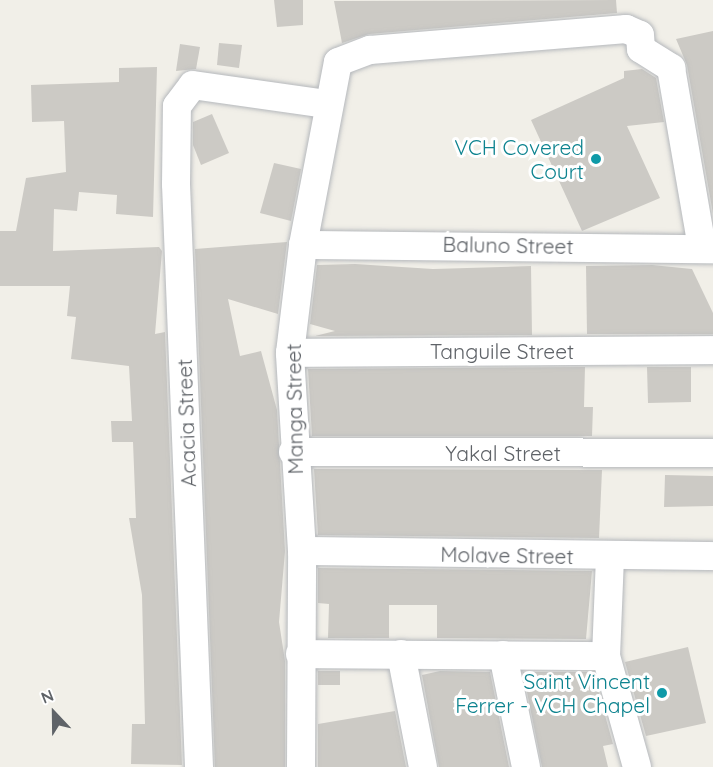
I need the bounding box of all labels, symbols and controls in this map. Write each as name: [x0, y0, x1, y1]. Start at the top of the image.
place label: VCH Covered Court: [454, 134, 584, 184]
marker: VCH Covered Court: [589, 152, 603, 166]
street label: Baluno Street: [442, 231, 574, 259]
street label: Tanguile Street: [430, 338, 574, 364]
street label: Manga Street: [280, 343, 308, 475]
street label: Acacia Street: [171, 358, 201, 488]
street label: Yakal Street: [445, 440, 561, 466]
street label: Molave Street: [440, 541, 574, 569]
place label: Saint Vincent Ferrer - VCH Chapel: [455, 668, 650, 718]
north arrow: [24, 683, 84, 743]
text: N: [38, 685, 56, 708]
marker: Saint Vincent Ferrer - VCH Chapel: [655, 686, 669, 700]

